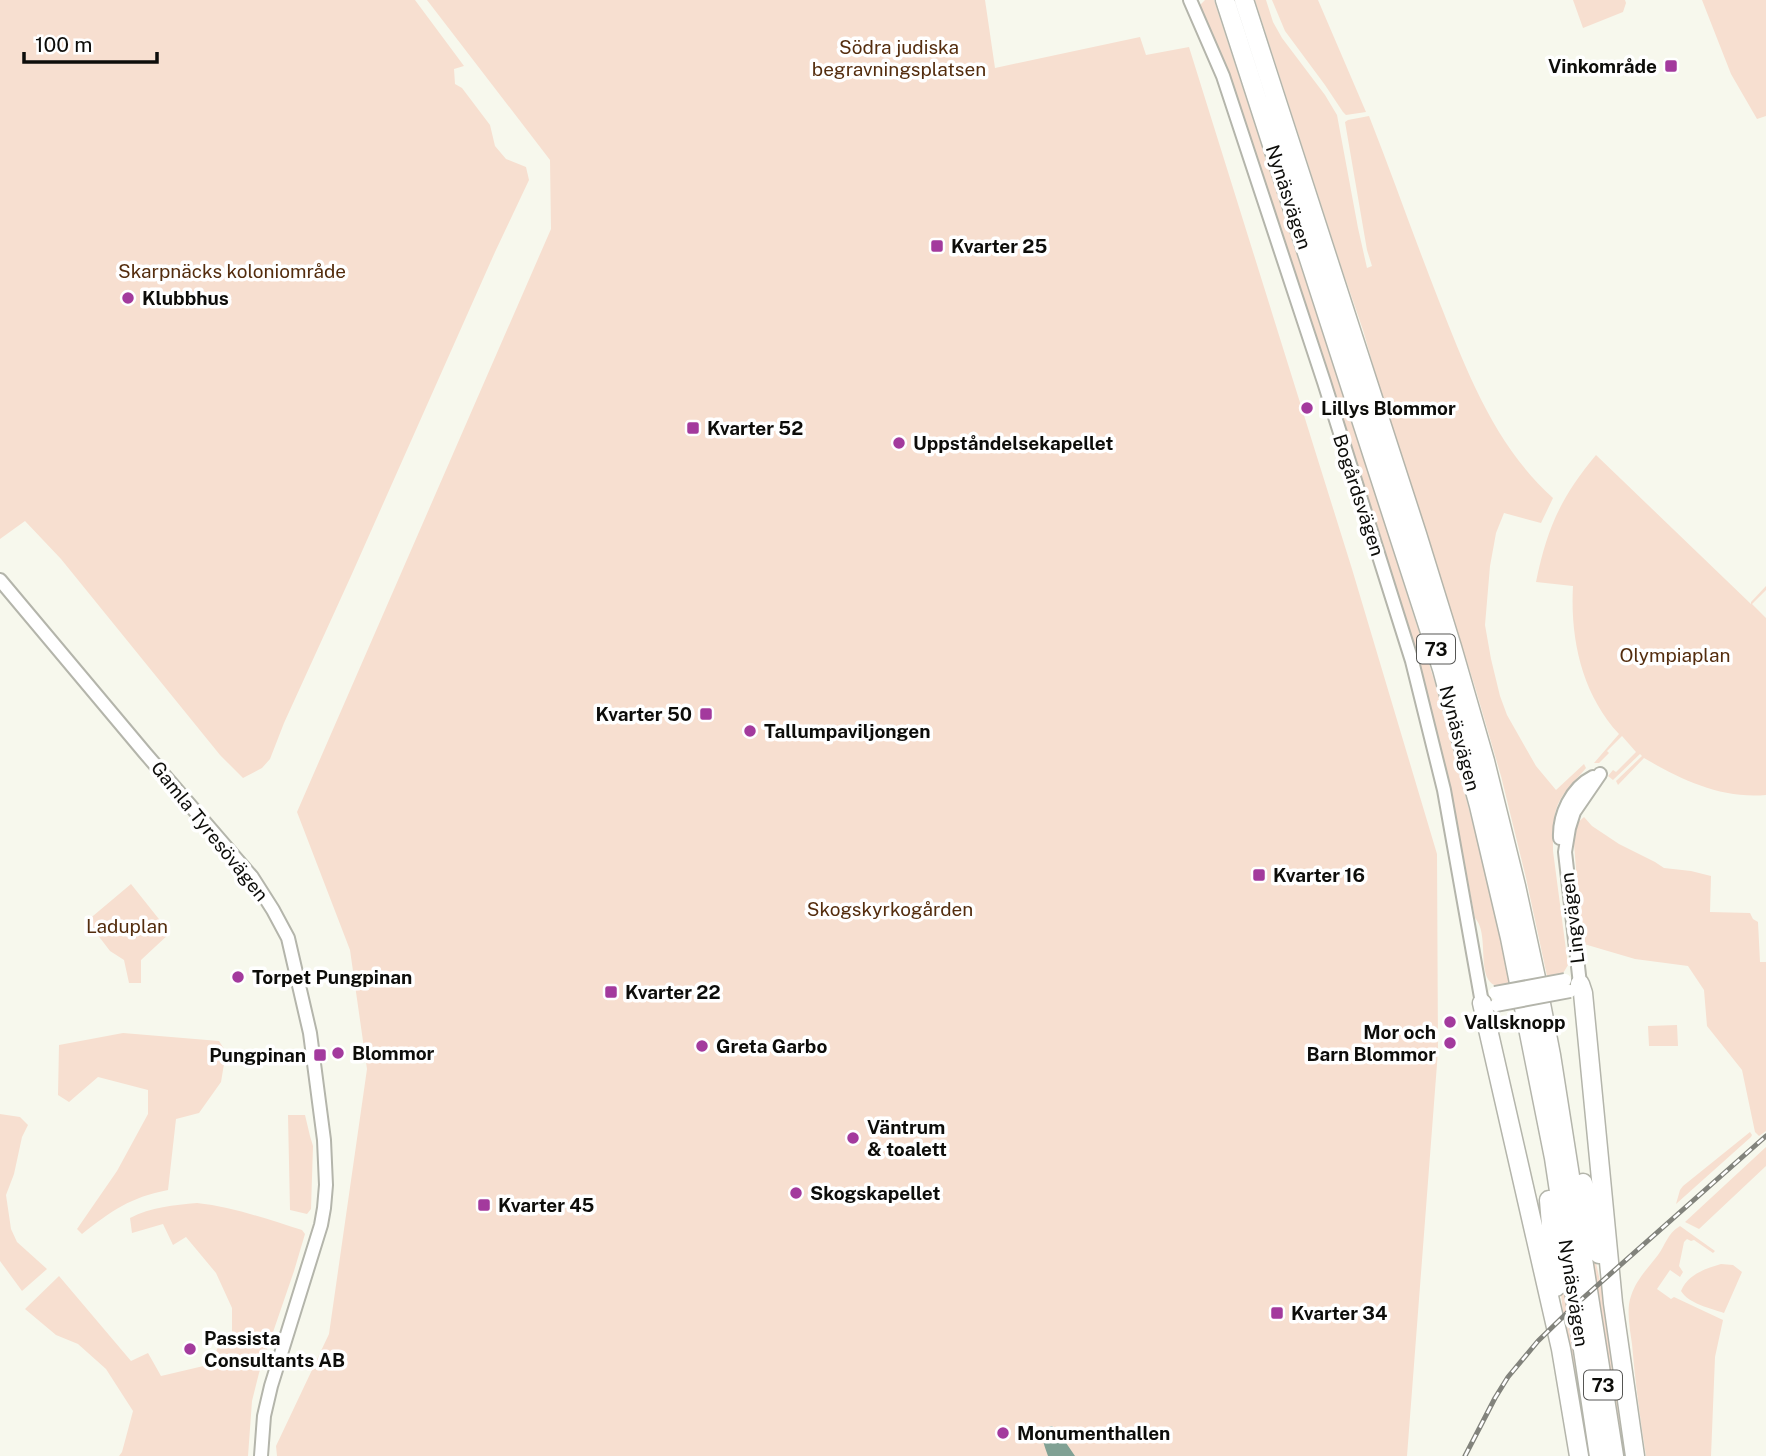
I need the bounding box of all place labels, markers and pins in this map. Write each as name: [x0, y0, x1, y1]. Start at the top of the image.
place label: Vinkområde: [1548, 55, 1657, 77]
marker: Vinkområde: [1663, 58, 1679, 74]
place label: Kvarter 25: [951, 235, 1047, 257]
marker: Kvarter 25: [929, 238, 945, 254]
place label: Klubbhus: [142, 287, 229, 309]
marker: Klubbhus: [120, 290, 136, 306]
place label: Lillys Blommor: [1321, 397, 1456, 419]
marker: Lillys Blommor: [1299, 400, 1315, 416]
place label: Kvarter 52: [707, 417, 803, 439]
marker: Kvarter 52: [685, 420, 701, 436]
place label: Uppståndelsekapellet: [913, 432, 1113, 454]
marker: Uppståndelsekapellet: [891, 435, 907, 451]
place label: Kvarter 50: [596, 703, 692, 725]
marker: Kvarter 50: [698, 706, 714, 722]
place label: Tallumpaviljongen: [764, 720, 931, 742]
marker: Tallumpaviljongen: [742, 723, 758, 739]
place label: Kvarter 16: [1273, 864, 1365, 886]
marker: Kvarter 16: [1251, 867, 1267, 883]
place label: Torpet Pungpinan: [252, 966, 412, 988]
marker: Torpet Pungpinan: [230, 969, 246, 985]
place label: Kvarter 22: [625, 981, 720, 1003]
marker: Kvarter 22: [603, 984, 619, 1000]
place label: Vallsknopp: [1464, 1011, 1565, 1033]
marker: Vallsknopp: [1442, 1014, 1458, 1030]
place label: Mor och Barn Blommor: [1306, 1021, 1436, 1065]
place label: Greta Garbo: [716, 1035, 827, 1057]
marker: Mor och Barn Blommor: [1442, 1035, 1458, 1051]
marker: Greta Garbo: [694, 1038, 710, 1054]
place label: Blommor: [352, 1042, 435, 1064]
place label: Pungpinan: [209, 1044, 306, 1066]
marker: Blommor: [330, 1045, 346, 1061]
marker: Pungpinan: [312, 1047, 328, 1063]
place label: Väntrum & toalett: [867, 1116, 947, 1160]
marker: Väntrum & toalett: [845, 1130, 861, 1146]
place label: Skogskapellet: [810, 1182, 940, 1204]
marker: Skogskapellet: [788, 1185, 804, 1201]
place label: Kvarter 45: [498, 1194, 594, 1216]
marker: Kvarter 45: [476, 1197, 492, 1213]
place label: Kvarter 34: [1291, 1302, 1387, 1324]
marker: Kvarter 34: [1269, 1305, 1285, 1321]
place label: Passista Consultants AB: [204, 1327, 345, 1371]
marker: Passista Consultants AB: [182, 1341, 198, 1357]
place label: Monumenthallen: [1017, 1422, 1170, 1444]
marker: Monumenthallen: [995, 1425, 1011, 1441]

